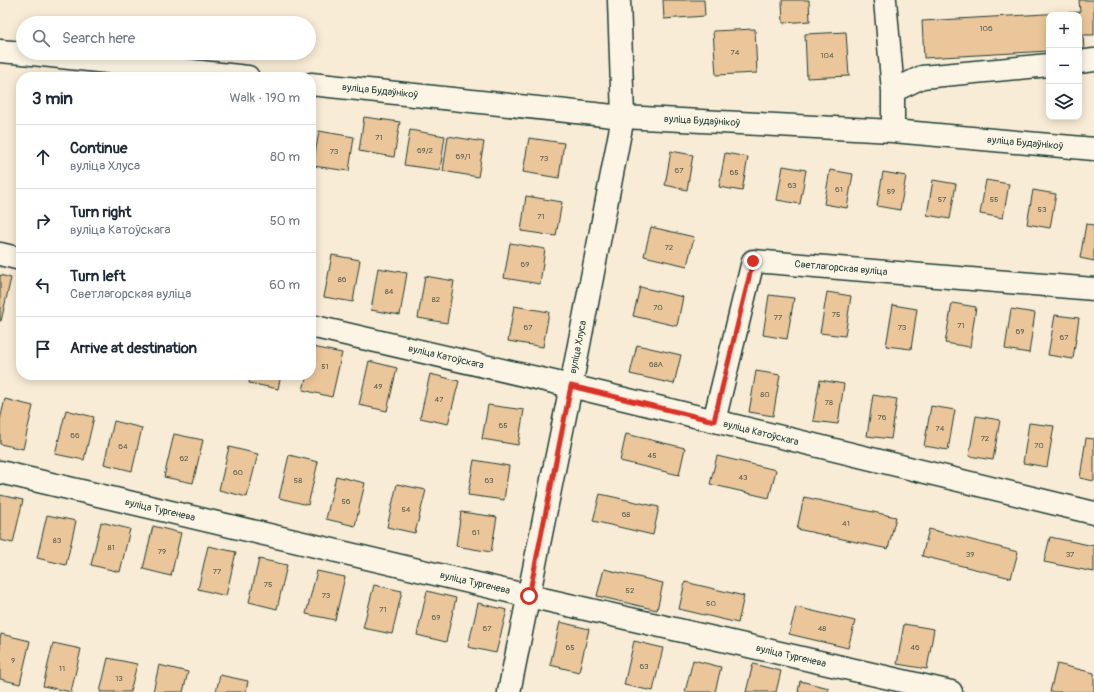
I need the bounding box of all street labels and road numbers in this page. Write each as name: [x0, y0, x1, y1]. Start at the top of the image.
street label: вуліца Будаўнікоў: [342, 81, 419, 101]
street label: вуліца Будаўнікоў: [664, 113, 741, 129]
street label: вуліца Будаўнікоў: [987, 134, 1064, 152]
street label: Светлагорская вуліца: [794, 258, 888, 278]
street label: вуліца Хлуса: [567, 319, 589, 375]
street label: вуліца Катоўскага: [407, 342, 485, 372]
street label: вуліца Катоўскага: [722, 418, 800, 448]
street label: вуліца Тургенева: [124, 496, 197, 524]
street label: вуліца Тургенева: [439, 569, 512, 597]
street label: вуліца Тургенева: [755, 642, 828, 670]

